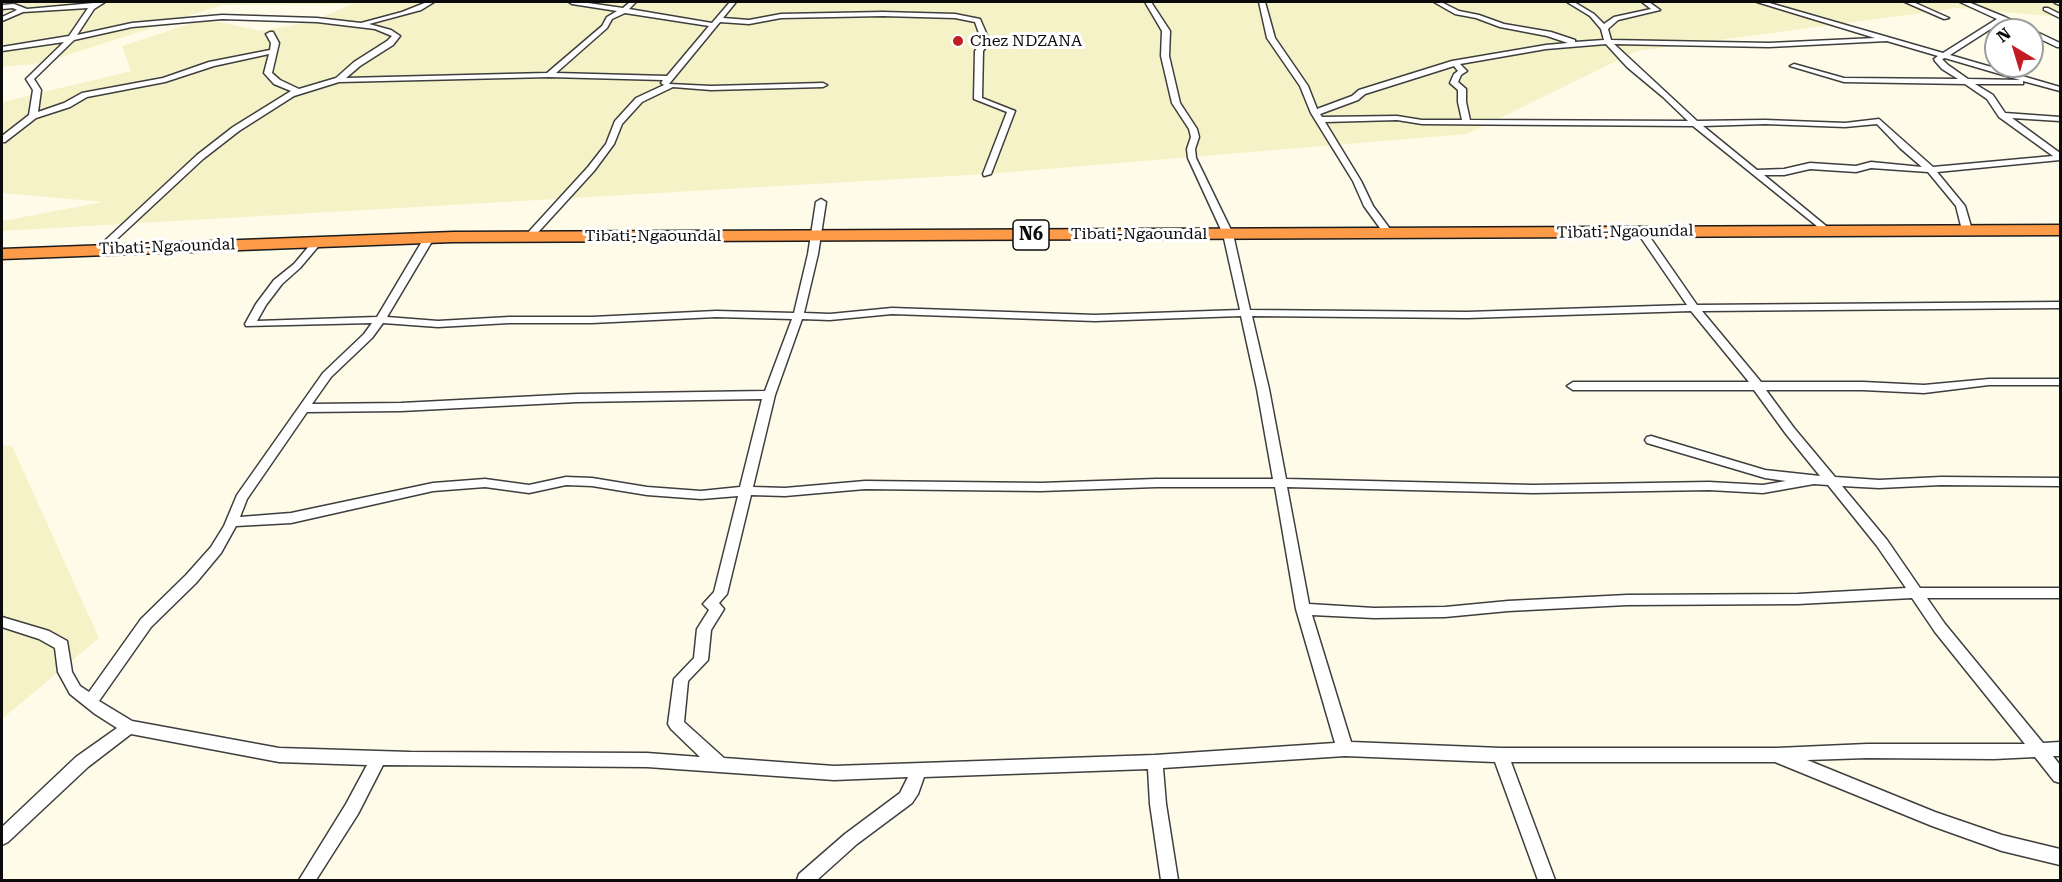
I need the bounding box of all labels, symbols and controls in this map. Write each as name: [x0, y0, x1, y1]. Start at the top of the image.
north arrow: [1984, 18, 2044, 78]
text: N: [1993, 24, 2015, 46]
place label: Chez NDZANA: [970, 31, 1082, 51]
marker: Chez NDZANA: [951, 34, 965, 48]
road number: N6: [1013, 220, 1049, 250]
street label: Tibati-Ngaoundal: [1557, 221, 1693, 243]
street label: Tibati-Ngaoundal: [1071, 224, 1207, 244]
street label: Tibati-Ngaoundal: [585, 226, 721, 246]
street label: Tibati-Ngaoundal: [98, 235, 236, 259]

